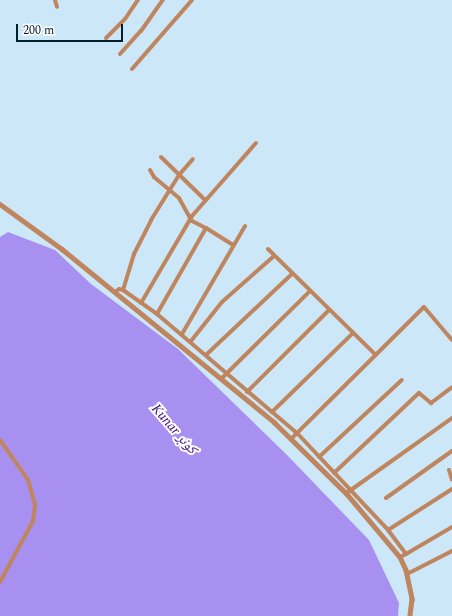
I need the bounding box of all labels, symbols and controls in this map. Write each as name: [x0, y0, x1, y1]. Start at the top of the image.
scale bar: [18, 16, 125, 42]
text: 200 m: [23, 21, 54, 40]
water label: Kunar کونړ: [148, 401, 200, 457]

